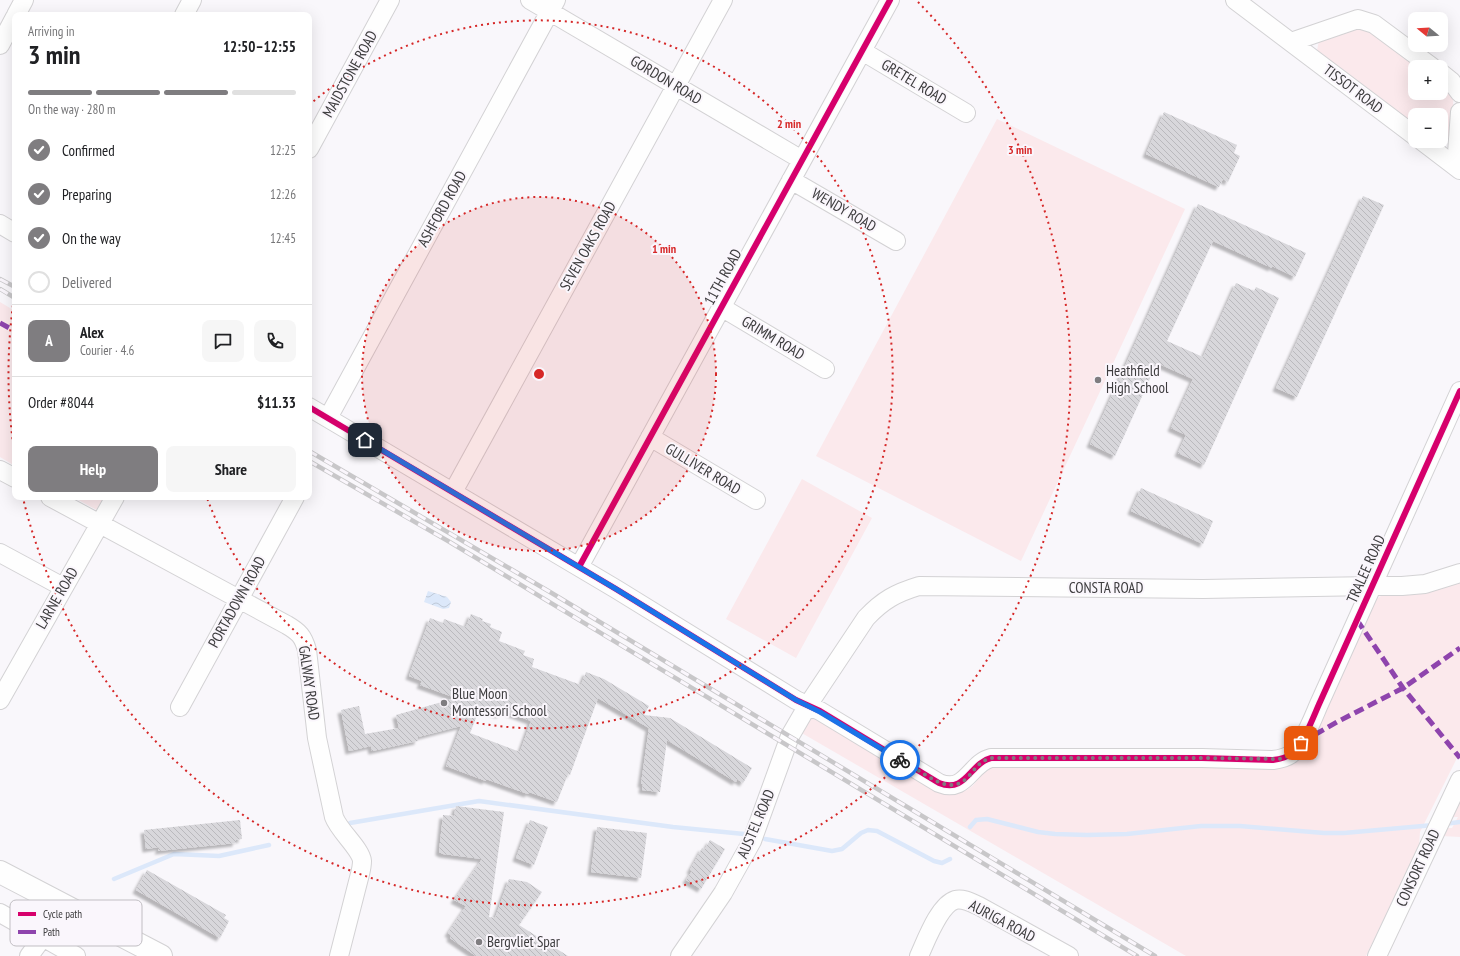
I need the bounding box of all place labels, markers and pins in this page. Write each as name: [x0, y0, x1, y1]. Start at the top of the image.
place label: Heathfield High School: [1106, 361, 1169, 397]
centre of rings: [532, 367, 546, 381]
marker: Heathfield High School: [1093, 375, 1103, 385]
pin: [348, 423, 382, 457]
place label: Blue Moon Montessori School: [452, 684, 547, 720]
marker: Blue Moon Montessori School: [439, 698, 449, 708]
pin: [1284, 726, 1318, 760]
place label: Bergvliet Spar: [487, 932, 561, 951]
marker: Bergvliet Spar: [474, 937, 484, 947]

